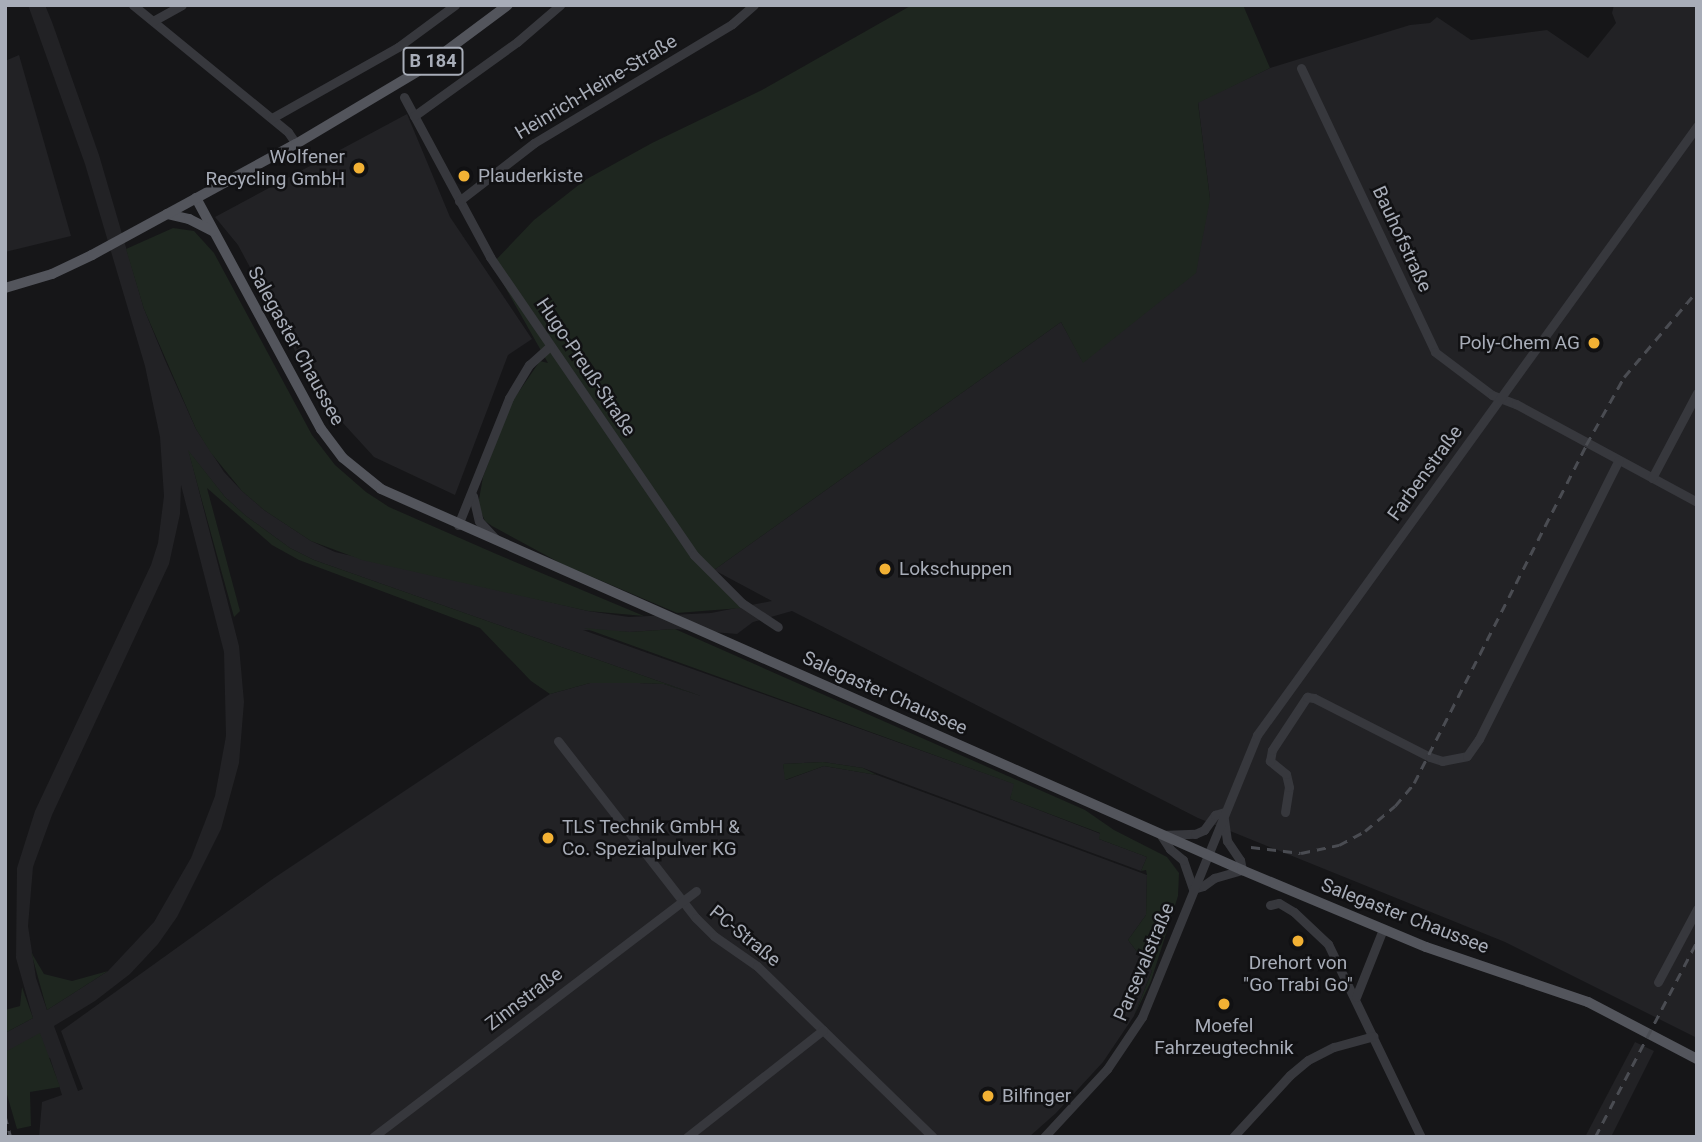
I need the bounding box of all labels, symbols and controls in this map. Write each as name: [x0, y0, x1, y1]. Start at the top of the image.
street label: Heinrich-Heine-Straße: [511, 30, 681, 144]
road number: B 184: [402, 46, 464, 76]
place label: Wolfener Recycling GmbH: [206, 146, 345, 190]
marker: Wolfener Recycling GmbH: [351, 160, 367, 176]
place label: Plauderkiste: [478, 165, 583, 187]
marker: Plauderkiste: [456, 168, 472, 184]
street label: Bauhofstraße: [1368, 182, 1436, 296]
street label: Salegaster Chaussee: [243, 263, 349, 429]
street label: Hugo-Preuß-Straße: [531, 294, 641, 440]
place label: Poly-Chem AG: [1459, 332, 1580, 354]
marker: Poly-Chem AG: [1586, 335, 1602, 351]
street label: Farbenstraße: [1383, 421, 1467, 525]
place label: Lokschuppen: [899, 558, 1012, 580]
marker: Lokschuppen: [877, 561, 893, 577]
street label: Salegaster Chaussee: [799, 646, 971, 740]
place label: TLS Technik GmbH & Co. Spezialpulver KG: [562, 816, 740, 860]
marker: TLS Technik GmbH & Co. Spezialpulver KG: [540, 830, 556, 846]
street label: Salegaster Chaussee: [1318, 873, 1492, 959]
street label: Parsevalstraße: [1109, 899, 1179, 1025]
street label: PC-Straße: [705, 900, 785, 972]
marker: Drehort von "Go Trabi Go": [1290, 933, 1306, 949]
place label: Drehort von "Go Trabi Go": [1243, 952, 1353, 996]
street label: Zinnstraße: [481, 963, 567, 1035]
marker: Moefel Fahrzeugtechnik: [1216, 996, 1232, 1012]
place label: Moefel Fahrzeugtechnik: [1154, 1015, 1294, 1059]
place label: Bilfinger: [1002, 1085, 1071, 1107]
marker: Bilfinger: [980, 1088, 996, 1104]

